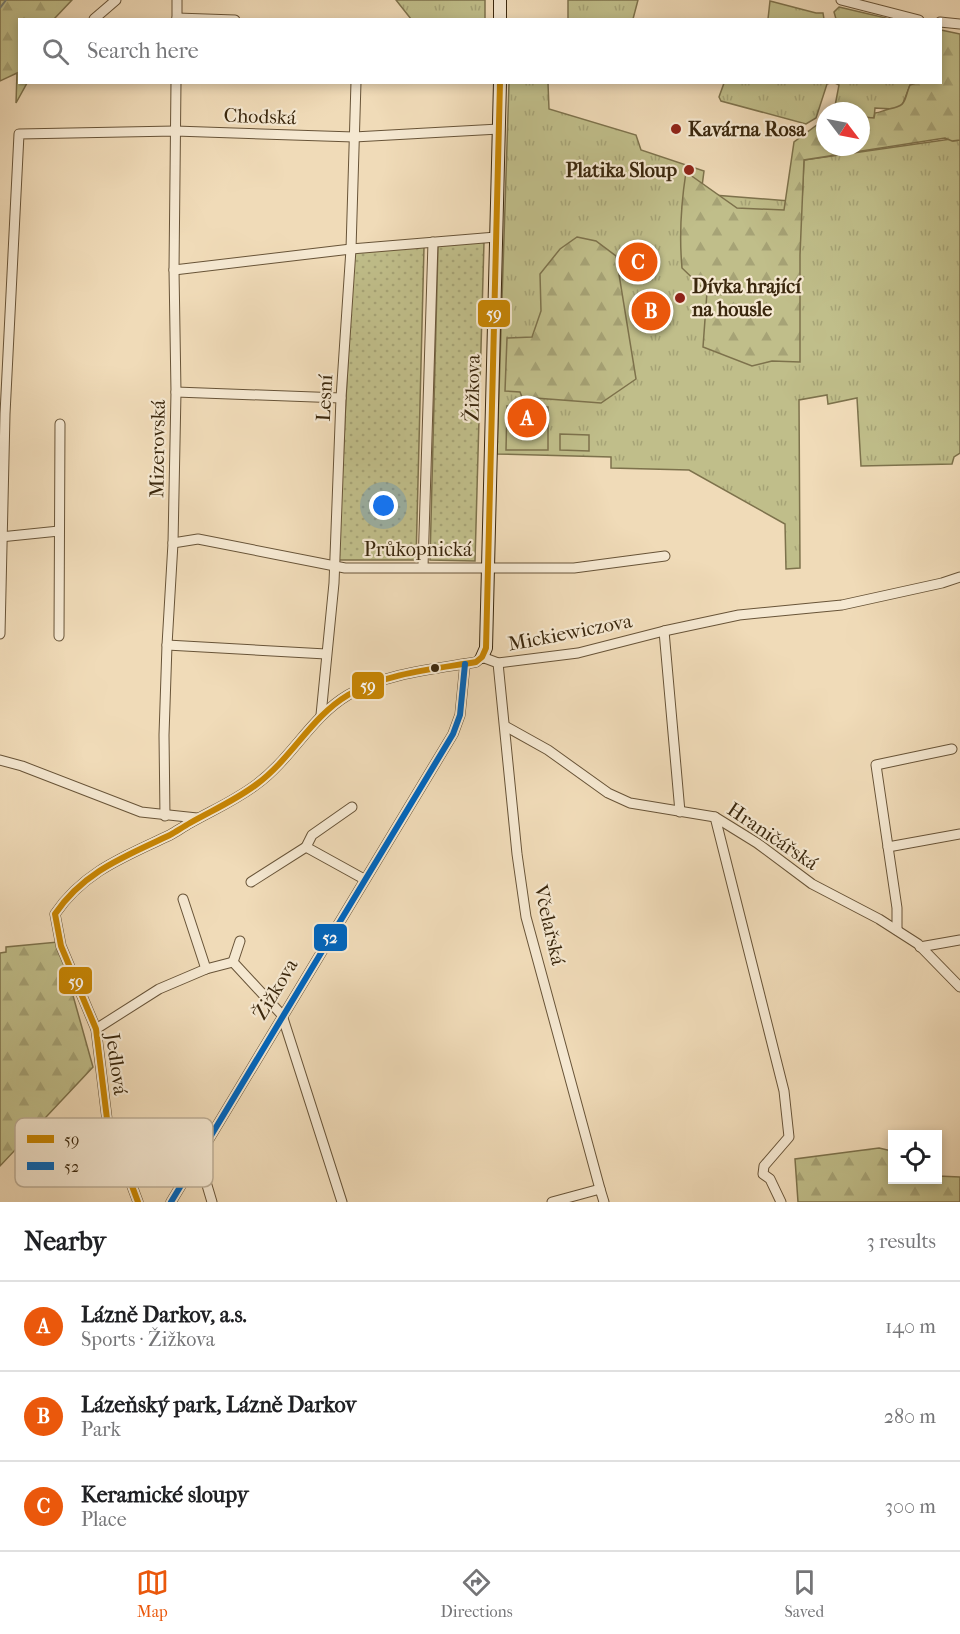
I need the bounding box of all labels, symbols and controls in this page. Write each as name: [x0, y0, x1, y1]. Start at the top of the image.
search box: [18, 18, 942, 84]
icon: search: [39, 35, 72, 68]
text: Search here: [87, 38, 199, 64]
north arrow: [816, 102, 870, 156]
street label: Chodská: [223, 104, 297, 129]
place label: Kavárna Rosa: [688, 118, 806, 141]
marker: Kavárna Rosa: [669, 122, 683, 136]
place label: Platika Sloup: [565, 159, 677, 182]
marker: Platika Sloup: [682, 163, 696, 177]
pin: C: [618, 240, 658, 284]
place label: Dívka hrající na housle: [691, 275, 802, 321]
pin: B: [632, 288, 670, 334]
marker: Dívka hrající na housle: [673, 291, 687, 305]
line badge: 59: [477, 299, 511, 328]
text: 59: [486, 304, 502, 324]
street label: Žižkova: [459, 353, 485, 422]
street label: Lesní: [312, 373, 337, 422]
pin: A: [508, 396, 546, 440]
street label: Mizerovská: [145, 399, 170, 498]
your location: [369, 491, 398, 520]
street label: Průkopnická: [364, 538, 473, 561]
street label: Mickiewiczova: [506, 609, 635, 656]
unlabelled marker: [429, 662, 441, 674]
line badge: 59: [351, 671, 385, 700]
text: 59: [360, 676, 376, 696]
street label: Hraničářská: [723, 798, 823, 876]
street label: Včelařská: [529, 882, 570, 968]
line badge: 52: [313, 923, 348, 952]
text: 52: [322, 928, 338, 947]
street label: Žižkova: [247, 953, 303, 1024]
line badge: 59: [58, 966, 93, 995]
text: 59: [68, 972, 84, 992]
street label: Jedlová: [101, 1030, 132, 1097]
legend: [15, 1118, 213, 1187]
text: 59: [64, 1130, 79, 1149]
map controls: [888, 1130, 942, 1184]
button: locate: [888, 1130, 942, 1184]
text: 52: [64, 1157, 79, 1176]
text: Nearby: [24, 1226, 106, 1257]
text: 3 results: [867, 1230, 936, 1253]
text: Lázně Darkov, a.s.: [81, 1302, 247, 1328]
text: A: [37, 1315, 50, 1338]
text: 140 m: [885, 1315, 936, 1338]
text: Sports · Žižkova: [81, 1328, 215, 1351]
text: Lázeňský park, Lázně Darkov: [81, 1392, 356, 1418]
text: B: [37, 1405, 50, 1428]
text: 280 m: [884, 1405, 936, 1428]
text: Park: [81, 1418, 121, 1441]
text: Keramické sloupy: [81, 1482, 248, 1508]
text: C: [37, 1495, 50, 1518]
text: 300 m: [885, 1495, 936, 1518]
text: Place: [81, 1508, 127, 1531]
tab: Map: [136, 1566, 169, 1621]
tab: Directions: [441, 1566, 513, 1621]
tab: Saved: [784, 1566, 824, 1621]

